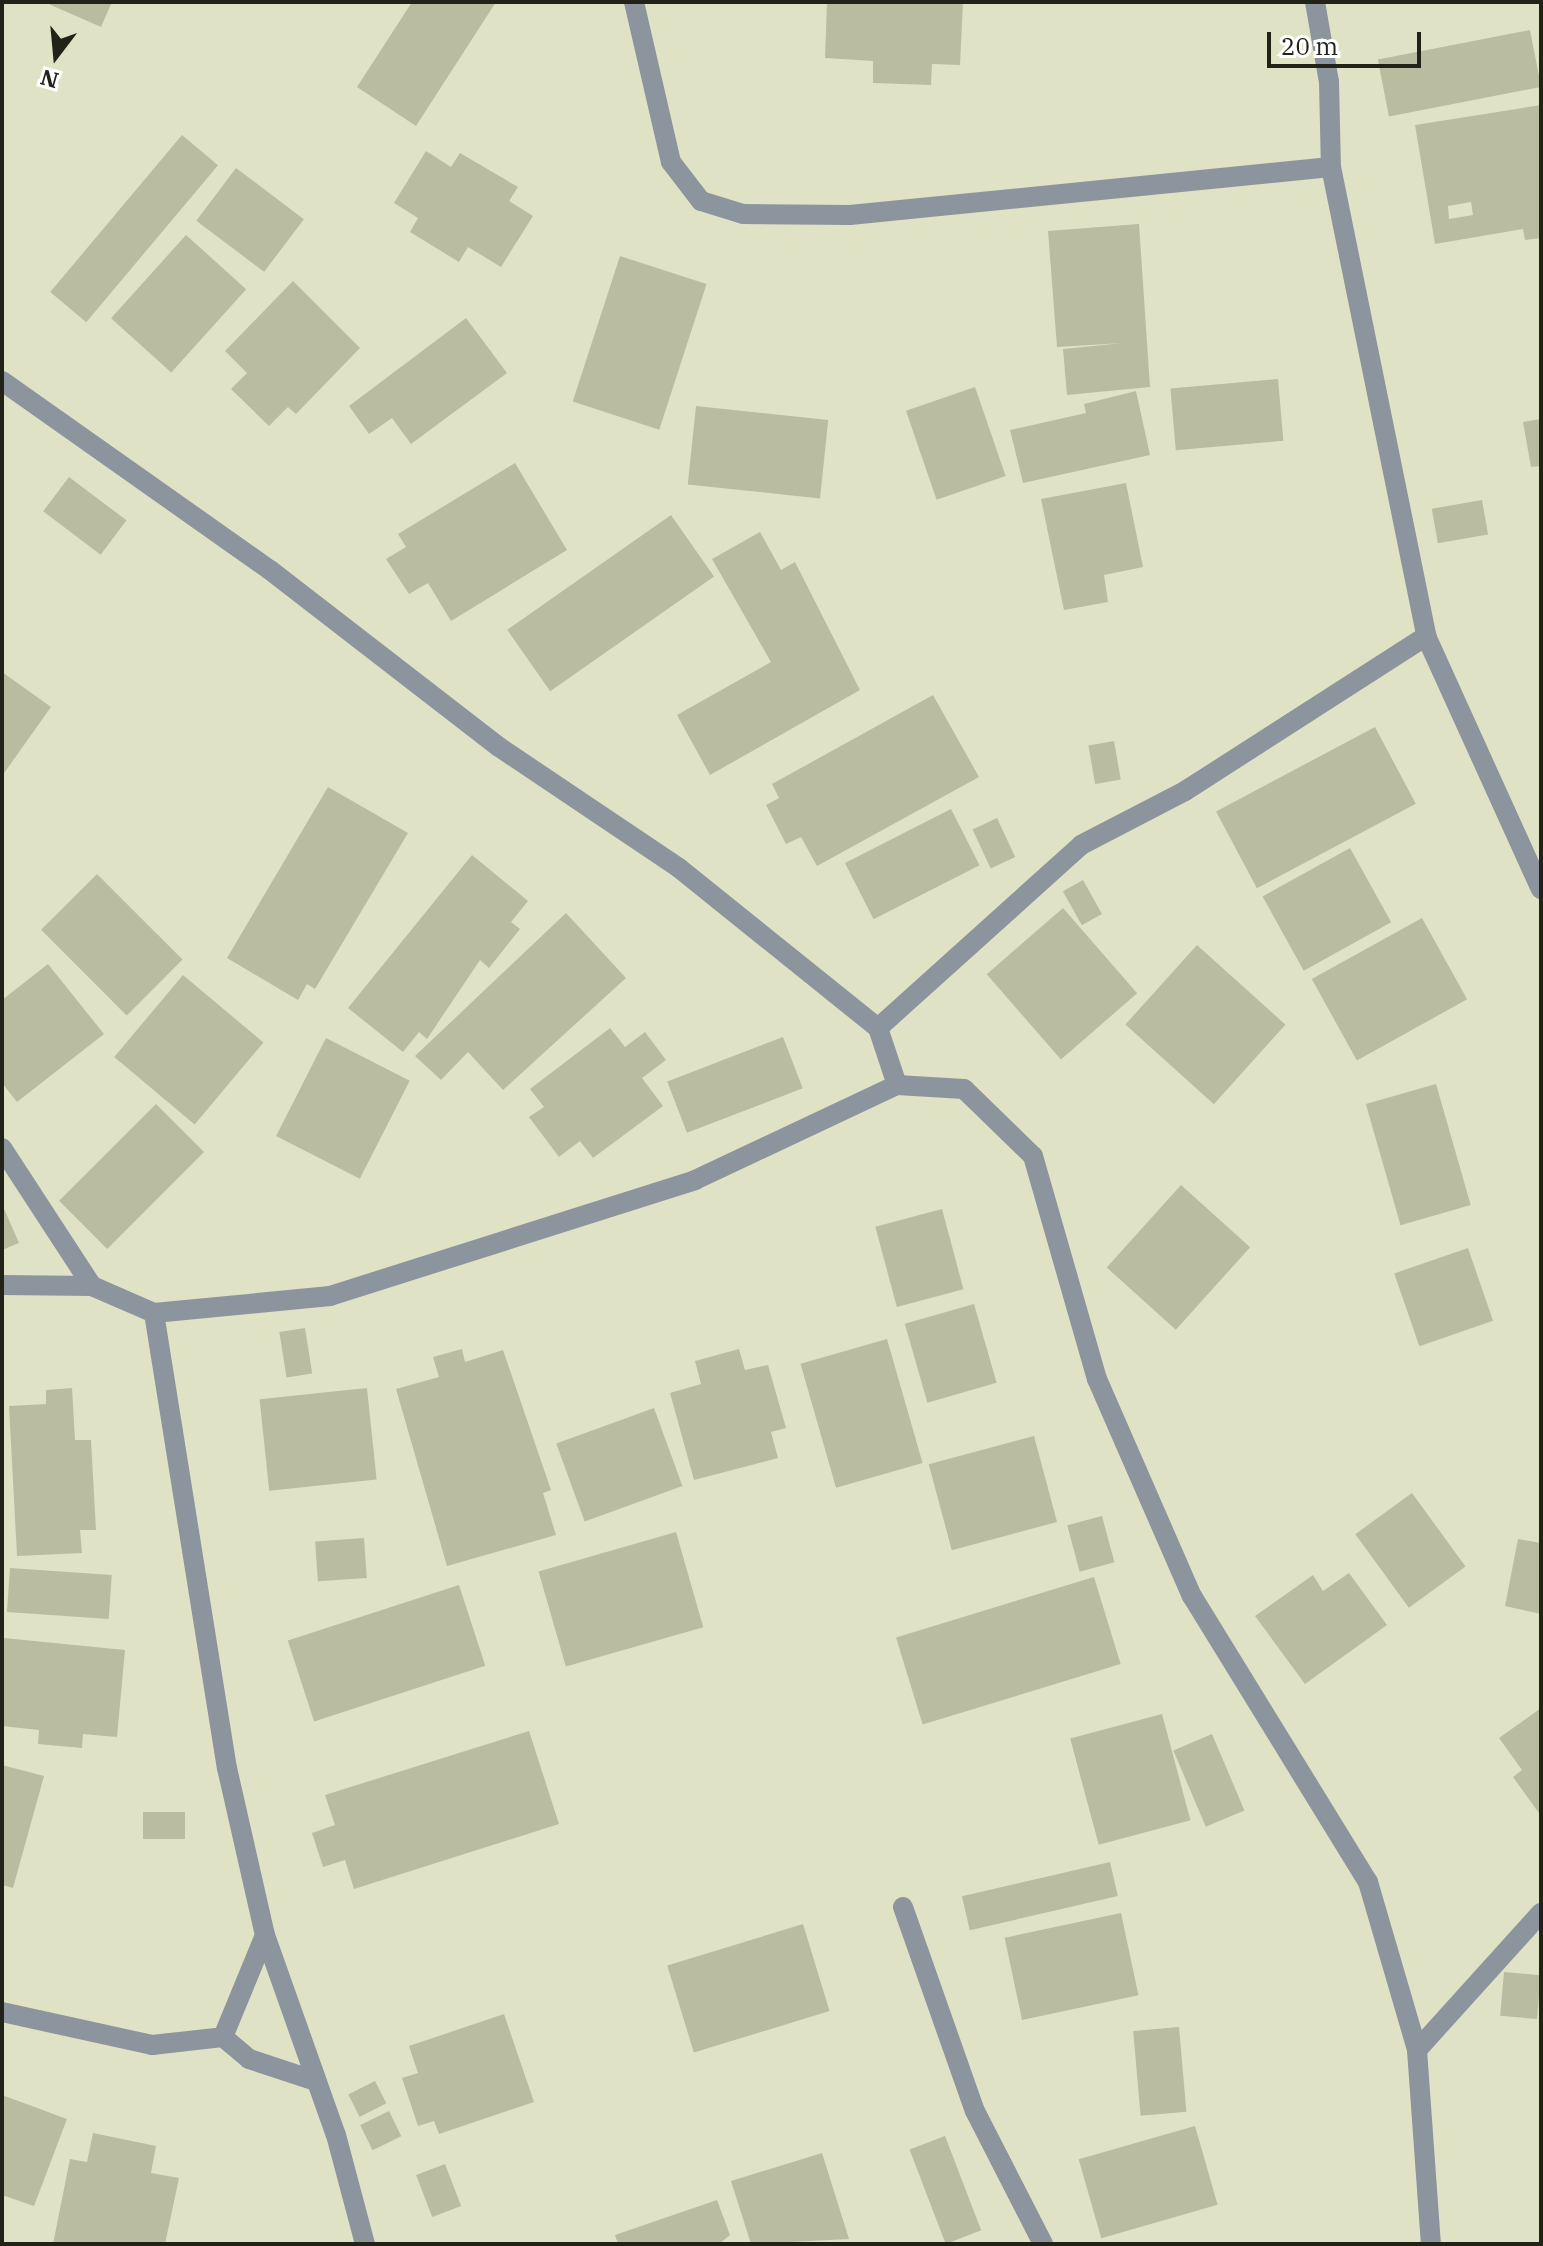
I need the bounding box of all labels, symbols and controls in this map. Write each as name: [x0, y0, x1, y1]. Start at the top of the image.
north arrow: [16, 16, 96, 96]
scale bar: [1271, 16, 1425, 66]
text: 20 m: [1281, 30, 1338, 62]
text: N: [37, 63, 62, 96]

